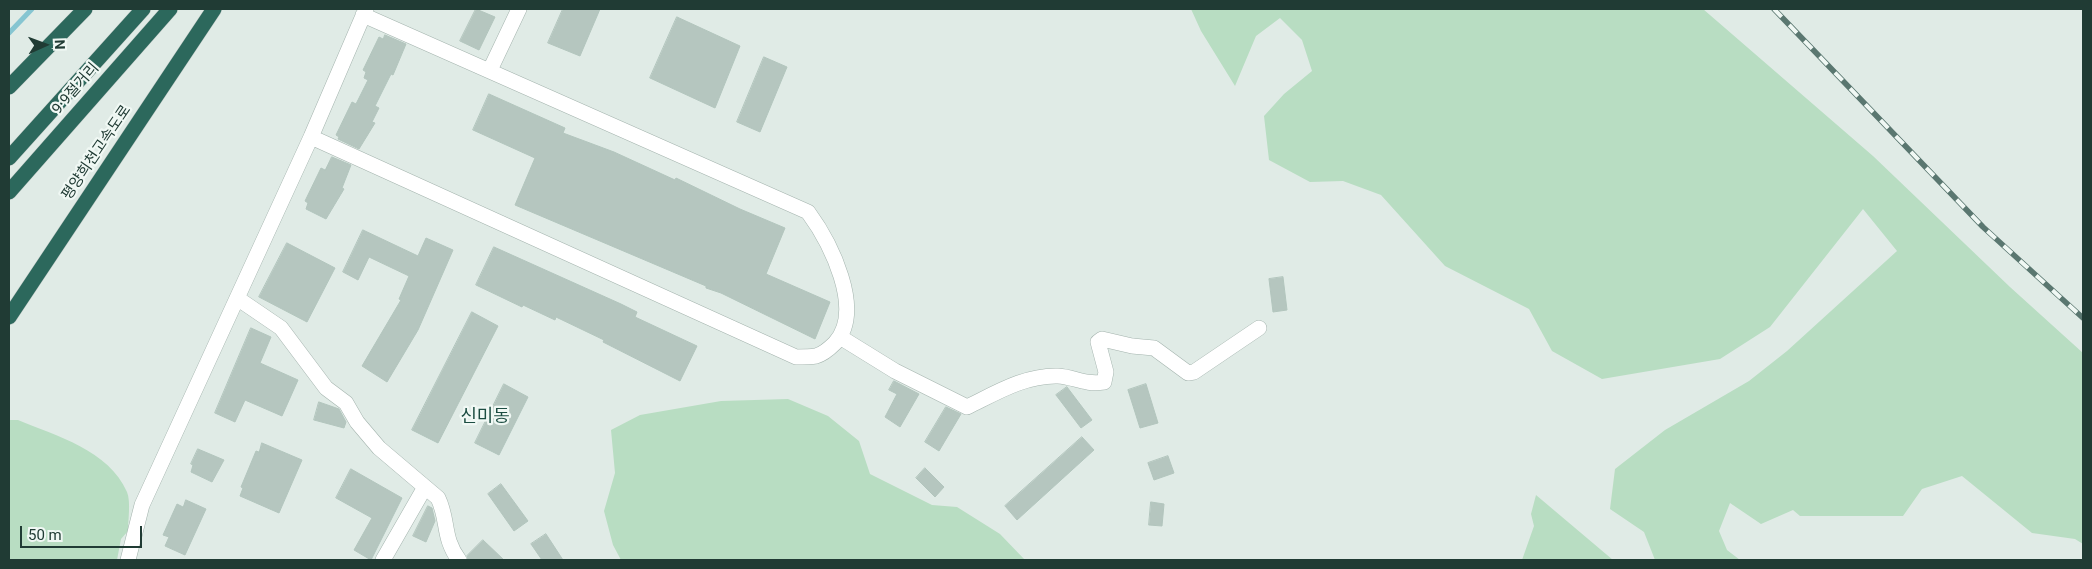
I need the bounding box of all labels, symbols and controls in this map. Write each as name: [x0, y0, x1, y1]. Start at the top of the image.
north arrow: [20, 20, 70, 70]
text: N: [52, 39, 68, 50]
street label: 9·9절거리: [49, 60, 103, 118]
street label: 평양희천고속도로: [59, 102, 135, 204]
district label: 신미동: [460, 406, 510, 428]
scale bar: [22, 516, 145, 548]
text: 50 m: [28, 526, 62, 544]

